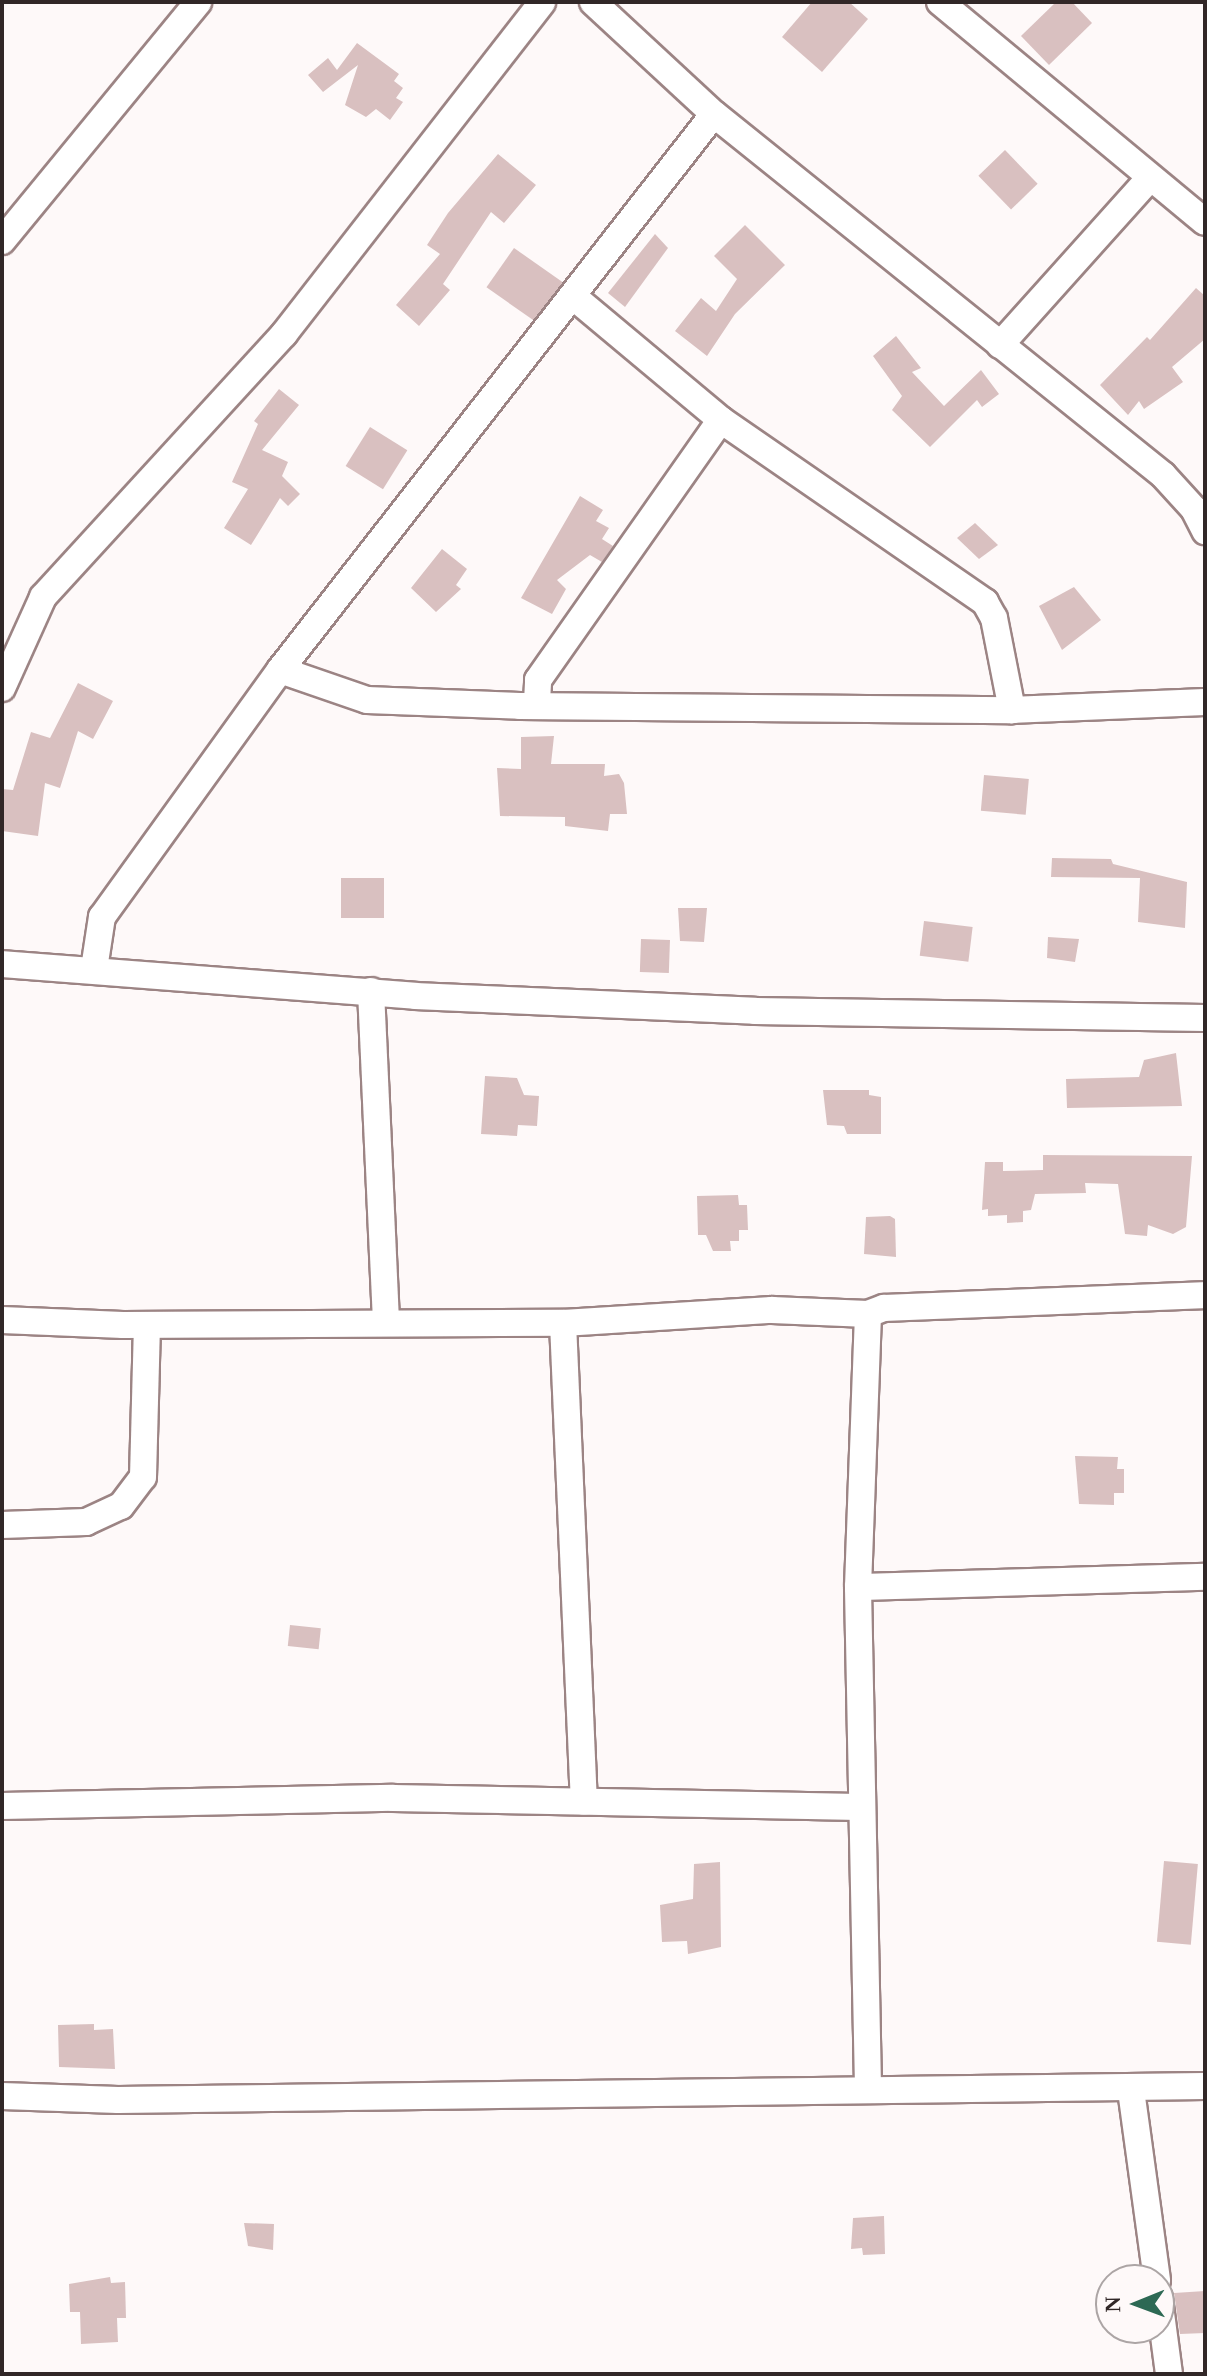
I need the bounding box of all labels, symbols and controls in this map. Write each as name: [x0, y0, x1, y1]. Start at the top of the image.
north arrow: [1095, 2264, 1175, 2344]
text: N: [1100, 2296, 1125, 2313]

